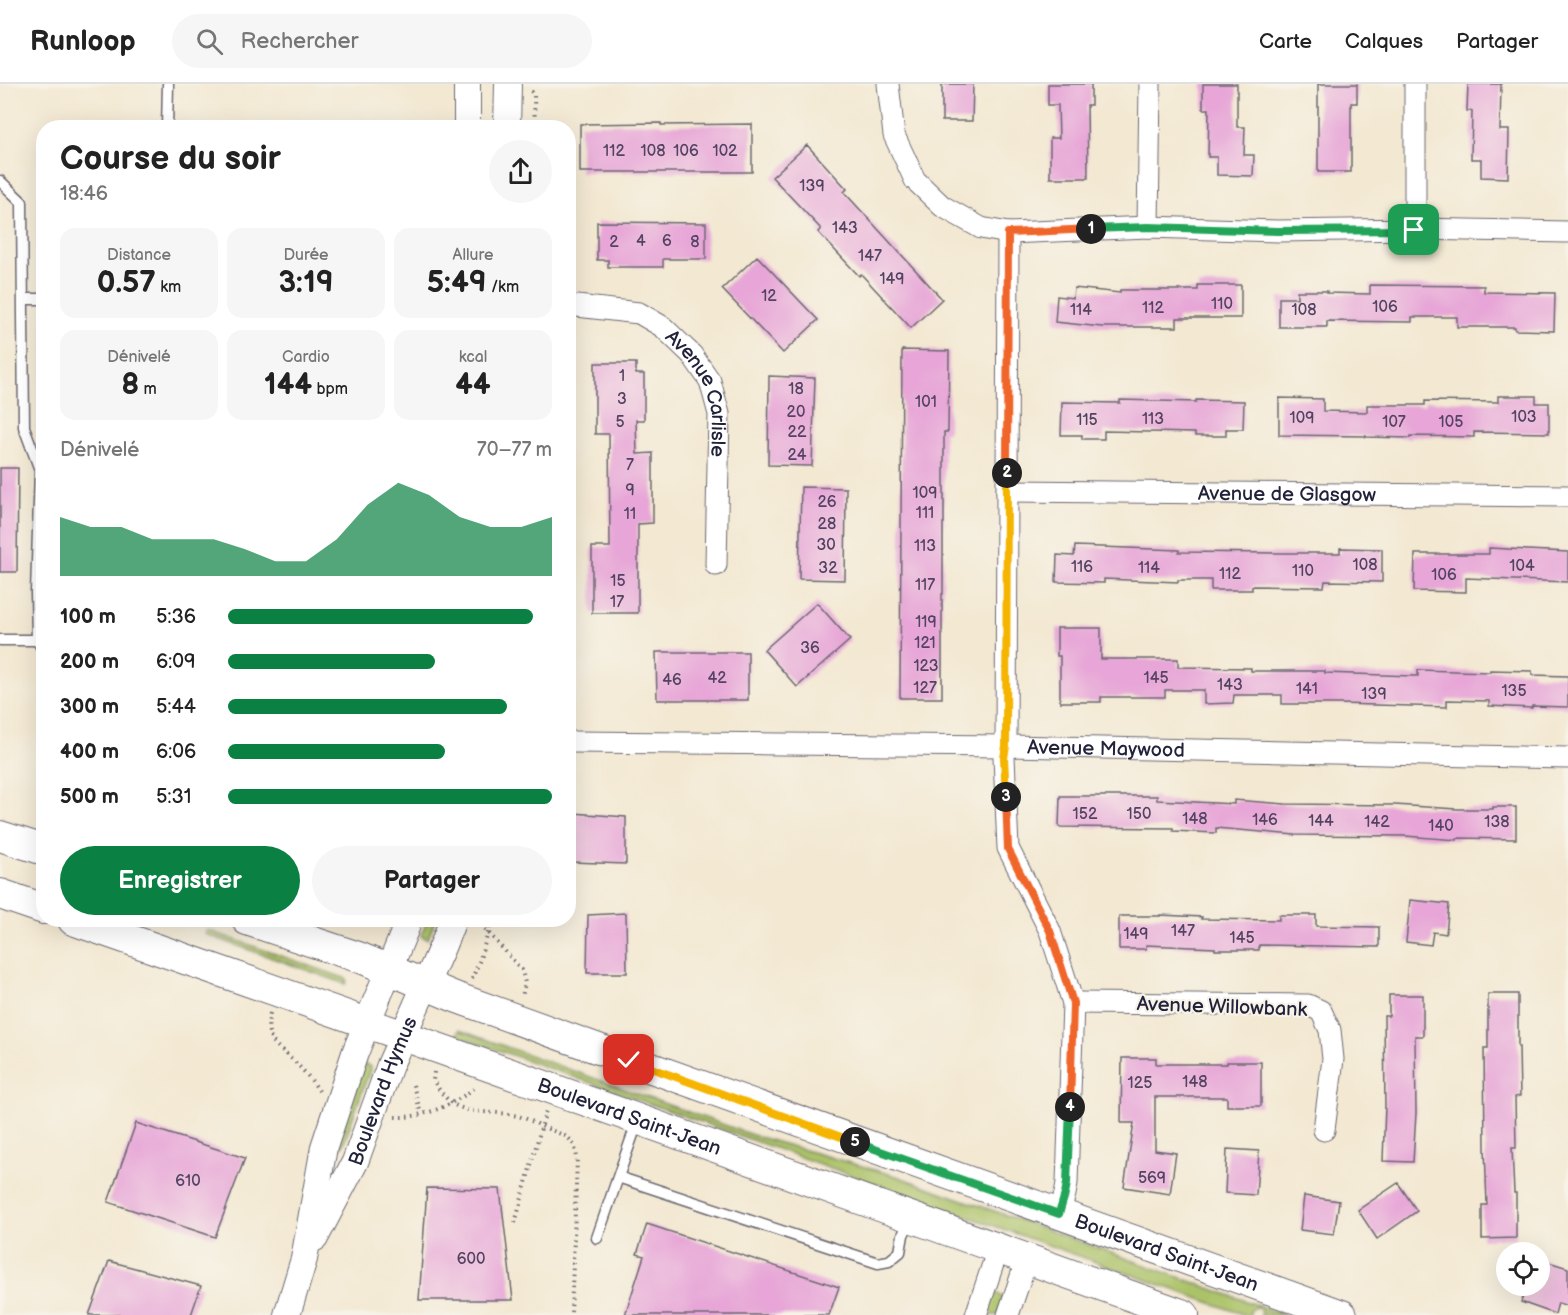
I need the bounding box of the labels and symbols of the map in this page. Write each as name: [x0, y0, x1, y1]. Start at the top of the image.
house number: 112: [603, 142, 625, 161]
house number: 108: [641, 142, 665, 161]
house number: 106: [673, 142, 699, 161]
house number: 102: [712, 142, 738, 161]
house number: 139: [799, 177, 825, 196]
pin: [1388, 204, 1439, 255]
pin: 1: [1076, 214, 1106, 244]
house number: 143: [832, 219, 858, 238]
house number: 4: [636, 232, 646, 251]
house number: 6: [662, 232, 672, 251]
house number: 2: [609, 233, 619, 252]
house number: 8: [690, 233, 700, 252]
house number: 147: [858, 247, 882, 266]
house number: 149: [879, 270, 905, 289]
house number: 12: [761, 287, 777, 306]
house number: 110: [1211, 295, 1233, 314]
house number: 106: [1372, 298, 1398, 317]
house number: 112: [1142, 299, 1164, 318]
house number: 114: [1070, 301, 1092, 320]
house number: 108: [1292, 301, 1316, 320]
street label: Avenue Carlisle: [660, 325, 730, 457]
house number: 1: [619, 367, 625, 386]
house number: 18: [788, 380, 804, 399]
house number: 3: [617, 390, 627, 409]
house number: 101: [915, 393, 937, 412]
house number: 20: [787, 403, 805, 422]
house number: 103: [1511, 408, 1537, 427]
house number: 109: [1290, 409, 1314, 428]
house number: 113: [1142, 410, 1164, 429]
house number: 115: [1076, 411, 1098, 430]
house number: 5: [615, 413, 625, 432]
house number: 107: [1382, 413, 1406, 432]
house number: 105: [1439, 413, 1463, 432]
house number: 22: [788, 423, 807, 442]
house number: 24: [788, 446, 807, 465]
house number: 7: [626, 456, 634, 475]
pin: 2: [992, 458, 1022, 488]
house number: 9: [625, 481, 635, 500]
street label: Avenue de Glasgow: [1198, 482, 1377, 507]
house number: 109: [913, 484, 937, 503]
house number: 26: [817, 493, 837, 512]
house number: 111: [916, 504, 934, 523]
house number: 11: [624, 505, 636, 524]
house number: 28: [818, 515, 836, 534]
house number: 30: [816, 536, 836, 555]
house number: 113: [914, 537, 936, 556]
house number: 108: [1353, 556, 1377, 575]
house number: 104: [1509, 557, 1535, 576]
house number: 116: [1071, 558, 1093, 577]
house number: 32: [818, 559, 838, 578]
house number: 114: [1138, 559, 1160, 578]
house number: 110: [1292, 562, 1314, 581]
house number: 112: [1219, 565, 1241, 584]
house number: 106: [1431, 566, 1457, 585]
house number: 15: [610, 572, 626, 591]
house number: 117: [915, 576, 935, 595]
house number: 17: [610, 593, 624, 612]
house number: 119: [915, 613, 937, 632]
house number: 121: [914, 634, 936, 653]
house number: 36: [800, 639, 820, 658]
house number: 123: [913, 657, 939, 676]
house number: 42: [707, 669, 727, 688]
house number: 145: [1143, 669, 1169, 688]
house number: 46: [662, 671, 682, 690]
house number: 143: [1217, 676, 1243, 695]
house number: 127: [913, 679, 937, 698]
house number: 141: [1296, 680, 1318, 699]
house number: 135: [1501, 682, 1527, 701]
house number: 139: [1361, 685, 1387, 704]
street label: Avenue Maywood: [1027, 735, 1185, 763]
pin: 3: [991, 782, 1021, 812]
house number: 152: [1073, 805, 1098, 824]
house number: 150: [1127, 805, 1151, 824]
house number: 148: [1182, 810, 1208, 829]
house number: 146: [1252, 811, 1278, 830]
house number: 144: [1308, 812, 1334, 831]
house number: 142: [1364, 813, 1390, 832]
house number: 138: [1484, 813, 1510, 832]
house number: 140: [1428, 817, 1454, 836]
house number: 147: [1171, 922, 1195, 941]
house number: 149: [1123, 925, 1149, 944]
house number: 145: [1229, 929, 1255, 948]
street label: Avenue Willowbank: [1136, 992, 1308, 1022]
street label: Boulevard Hymus: [344, 1013, 423, 1169]
pin: [603, 1034, 654, 1085]
street label: Boulevard Saint-Jean: [534, 1073, 724, 1161]
house number: 148: [1182, 1073, 1208, 1092]
house number: 125: [1128, 1074, 1152, 1093]
pin: 4: [1055, 1092, 1085, 1122]
pin: 5: [840, 1127, 870, 1157]
house number: 569: [1138, 1169, 1166, 1188]
house number: 610: [175, 1172, 201, 1191]
street label: Boulevard Saint-Jean: [1071, 1209, 1261, 1297]
house number: 600: [457, 1250, 485, 1269]

